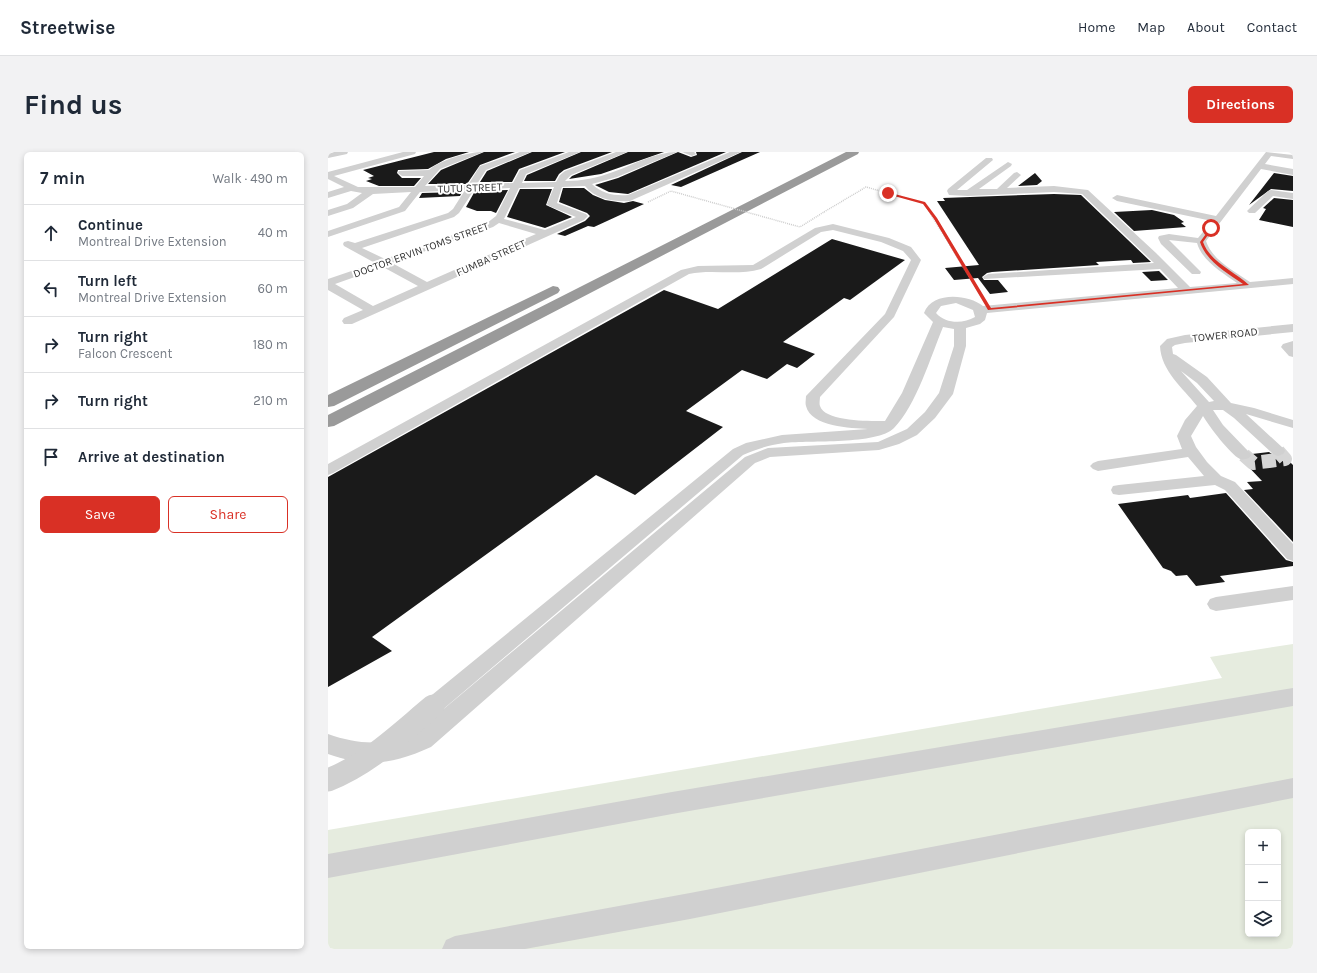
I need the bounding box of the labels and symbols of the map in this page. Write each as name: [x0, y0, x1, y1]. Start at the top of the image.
street label: TUTU STREET: [437, 180, 503, 196]
route end: [879, 184, 897, 202]
street label: DOCTOR ERVIN TOMS STREET: [351, 219, 491, 281]
route start: [1202, 219, 1220, 237]
street label: FUMBA STREET: [454, 237, 528, 279]
street label: TOWER ROAD: [1192, 325, 1258, 345]

